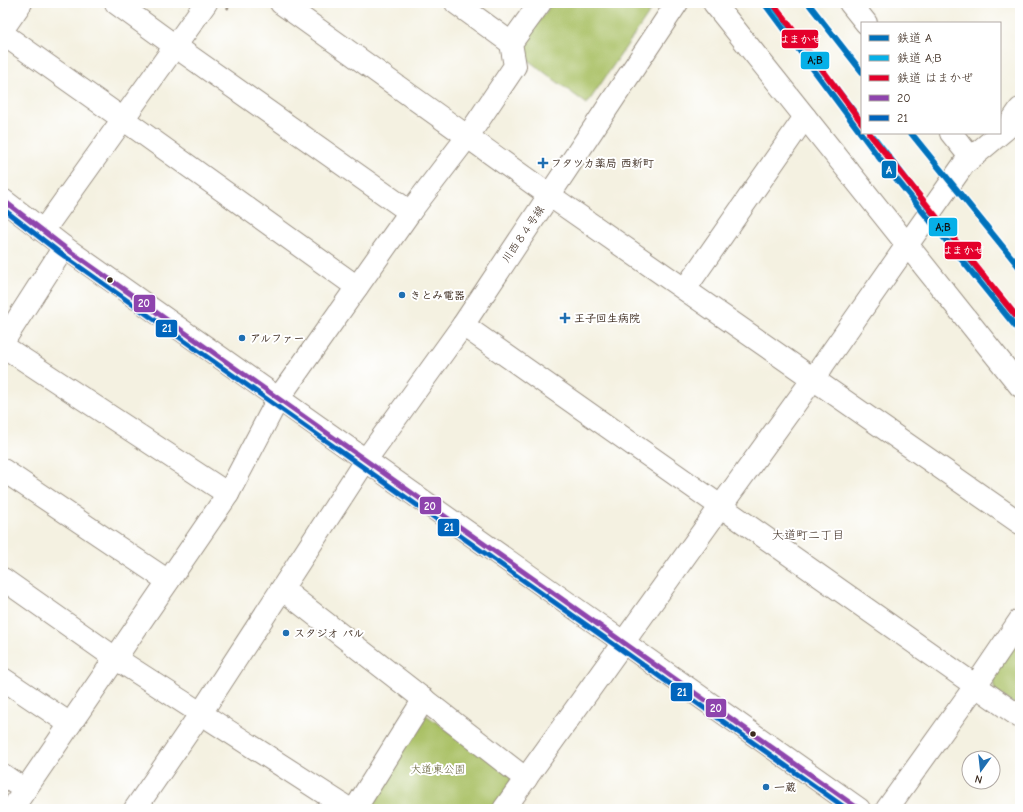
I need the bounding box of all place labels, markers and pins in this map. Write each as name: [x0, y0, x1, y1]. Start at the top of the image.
place label: フタツカ薬局 西新町: [551, 157, 655, 170]
marker: フタツカ薬局 西新町: [538, 158, 548, 168]
unlabelled marker: [105, 275, 115, 285]
place label: きとみ電器: [410, 289, 465, 302]
marker: きとみ電器: [397, 290, 407, 300]
marker: 王子回生病院: [559, 312, 571, 324]
place label: 王子回生病院: [574, 312, 640, 325]
place label: アルファー: [250, 332, 304, 345]
marker: アルファー: [237, 333, 247, 343]
place label: スタジオ パル: [294, 627, 364, 640]
marker: スタジオ パル: [281, 628, 291, 638]
unlabelled marker: [748, 729, 758, 739]
place label: 一蔵: [774, 781, 796, 794]
marker: 一蔵: [761, 782, 771, 792]

